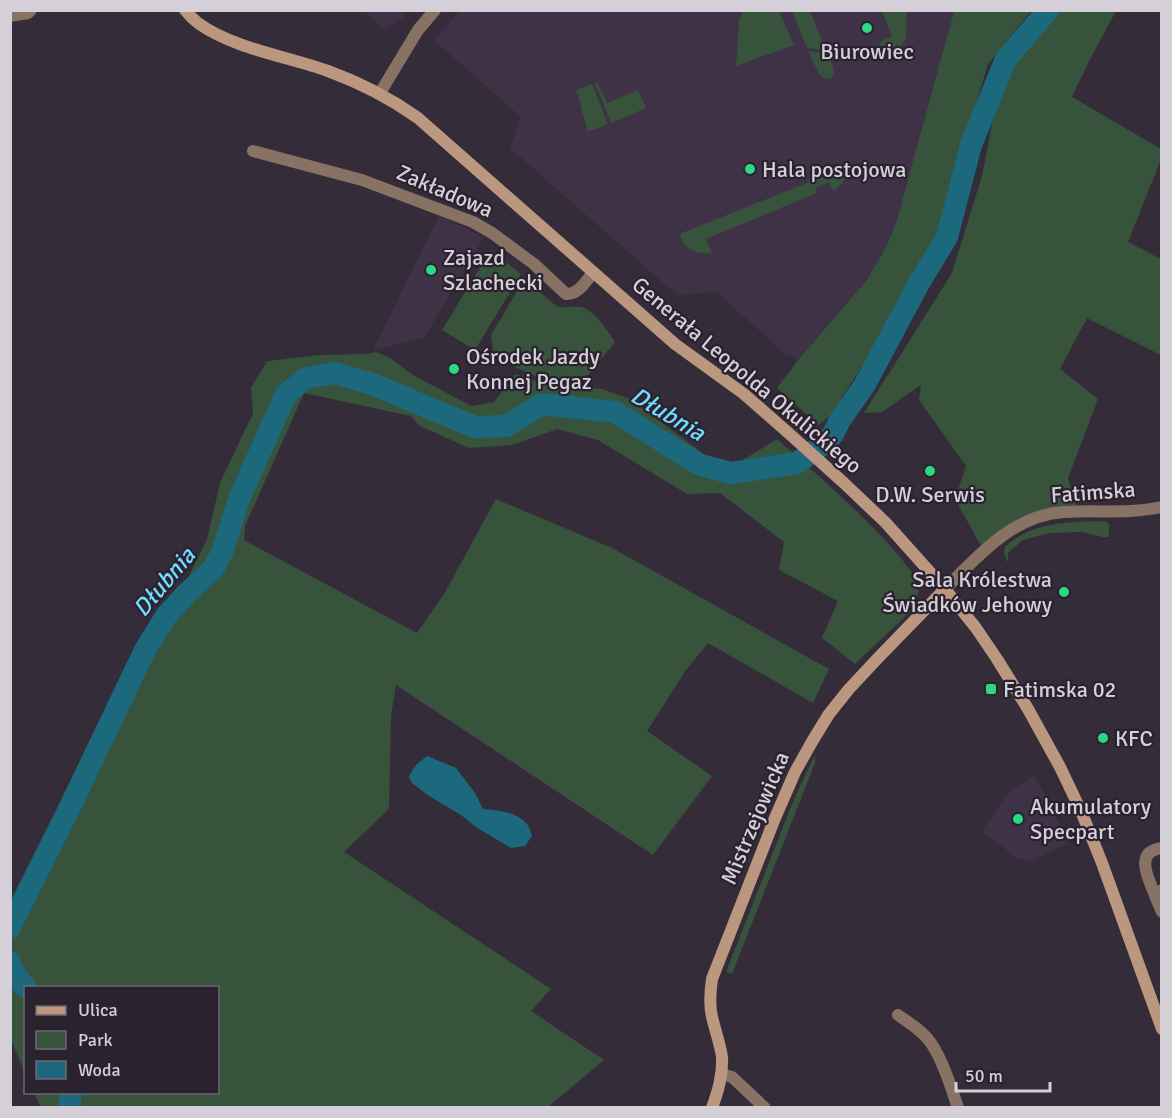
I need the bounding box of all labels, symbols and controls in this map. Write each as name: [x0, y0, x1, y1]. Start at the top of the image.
marker: Biurowiec: [860, 21, 874, 35]
place label: Biurowiec: [820, 38, 914, 65]
place label: Hala postojowa: [762, 156, 906, 183]
street label: Zakładowa: [393, 159, 497, 223]
marker: Hala postojowa: [743, 162, 757, 176]
place label: Zajazd Szlachecki: [443, 244, 543, 296]
marker: Zajazd Szlachecki: [424, 263, 438, 277]
street label: Generała Leopolda Okulickiego: [627, 271, 867, 479]
place label: Ośrodek Jazdy Konnej Pegaz: [466, 343, 601, 395]
marker: Ośrodek Jazdy Konnej Pegaz: [447, 362, 461, 376]
water label: Dłubnia: [626, 380, 711, 448]
marker: D.W. Serwis: [923, 464, 937, 478]
street label: Fatimska: [1050, 476, 1136, 508]
place label: D.W. Serwis: [875, 481, 985, 508]
water label: Dłubnia: [126, 541, 202, 623]
place label: Sala Królestwa Świadków Jehowy: [882, 566, 1053, 618]
marker: Sala Królestwa Świadków Jehowy: [1057, 585, 1071, 599]
place label: Fatimska 02: [1003, 676, 1116, 703]
marker: Fatimska 02: [984, 682, 998, 696]
place label: KFC: [1115, 725, 1153, 752]
marker: KFC: [1096, 731, 1110, 745]
street label: Mistrzejowicka: [715, 747, 795, 889]
place label: Akumulatory Specpart: [1030, 793, 1152, 845]
marker: Akumulatory Specpart: [1011, 812, 1025, 826]
legend: [24, 986, 219, 1094]
text: Ulica: [78, 999, 118, 1021]
text: Park: [78, 1029, 113, 1051]
scale bar: [956, 1055, 1050, 1093]
text: Woda: [78, 1059, 121, 1081]
text: 50 m: [965, 1065, 1003, 1087]

